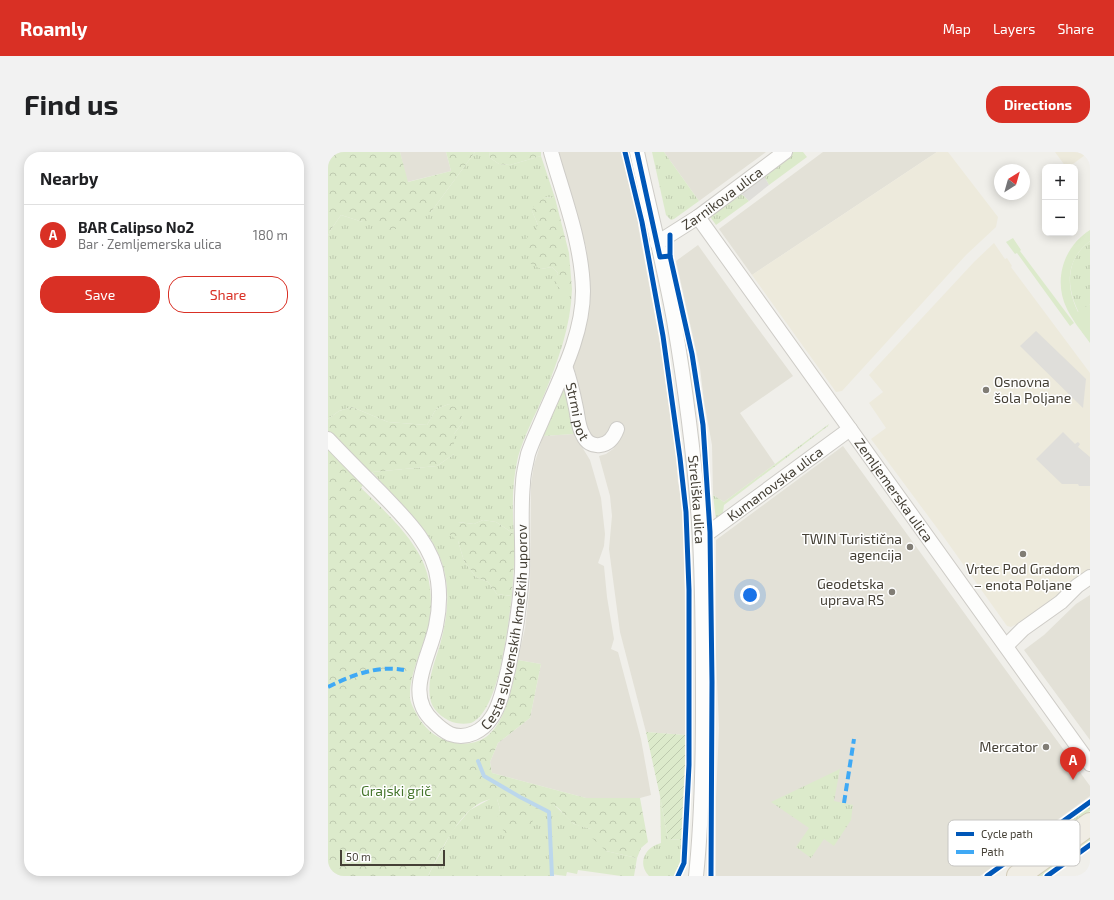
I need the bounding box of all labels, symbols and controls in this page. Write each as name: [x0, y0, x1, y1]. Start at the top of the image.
text: Roamly: [20, 17, 87, 40]
text: Map: [943, 20, 971, 37]
text: Layers: [993, 20, 1035, 37]
text: Share: [1057, 20, 1094, 37]
button: Directions: [986, 86, 1090, 123]
text: Find us: [24, 87, 118, 121]
street label: Zarnikova ulica: [678, 163, 766, 233]
north arrow: [994, 164, 1030, 200]
map controls: [1042, 164, 1078, 236]
button: +: [1042, 164, 1078, 200]
text: Nearby: [40, 168, 98, 188]
button: −: [1042, 200, 1078, 236]
text: BAR Calipso No2: [78, 218, 194, 236]
text: A: [49, 227, 57, 243]
text: 180 m: [253, 227, 288, 243]
text: Bar · Zemljemerska ulica: [78, 236, 222, 252]
button: Save: [40, 276, 160, 313]
button: Share: [168, 276, 288, 313]
place label: Osnovna šola Poljane: [994, 373, 1071, 406]
street label: Strmi pot: [562, 380, 593, 443]
marker: Osnovna šola Poljane: [981, 385, 991, 395]
street label: Zemljemerska ulica: [851, 435, 937, 545]
street label: Kumanovska ulica: [723, 443, 826, 524]
street label: Streliška ulica: [685, 454, 709, 544]
street label: Cesta slovenskih kmečkih uporov: [477, 523, 530, 733]
place label: TWIN Turistična agencija: [802, 530, 902, 563]
marker: TWIN Turistična agencija: [905, 542, 915, 552]
marker: Vrtec Pod Gradom – enota Poljane: [1018, 549, 1028, 559]
place label: Vrtec Pod Gradom – enota Poljane: [966, 560, 1080, 593]
place label: Geodetska uprava RS: [817, 575, 884, 608]
your location: [740, 585, 760, 605]
marker: Geodetska uprava RS: [887, 587, 897, 597]
place label: Mercator: [979, 738, 1038, 755]
marker: Mercator: [1041, 742, 1051, 752]
pin: A: [1060, 747, 1086, 780]
park label: Grajski grič: [361, 782, 431, 799]
legend: [948, 820, 1080, 866]
text: Cycle path: [981, 827, 1033, 840]
text: Path: [981, 845, 1004, 858]
scale bar: [340, 848, 445, 867]
text: 50 m: [346, 850, 371, 863]

